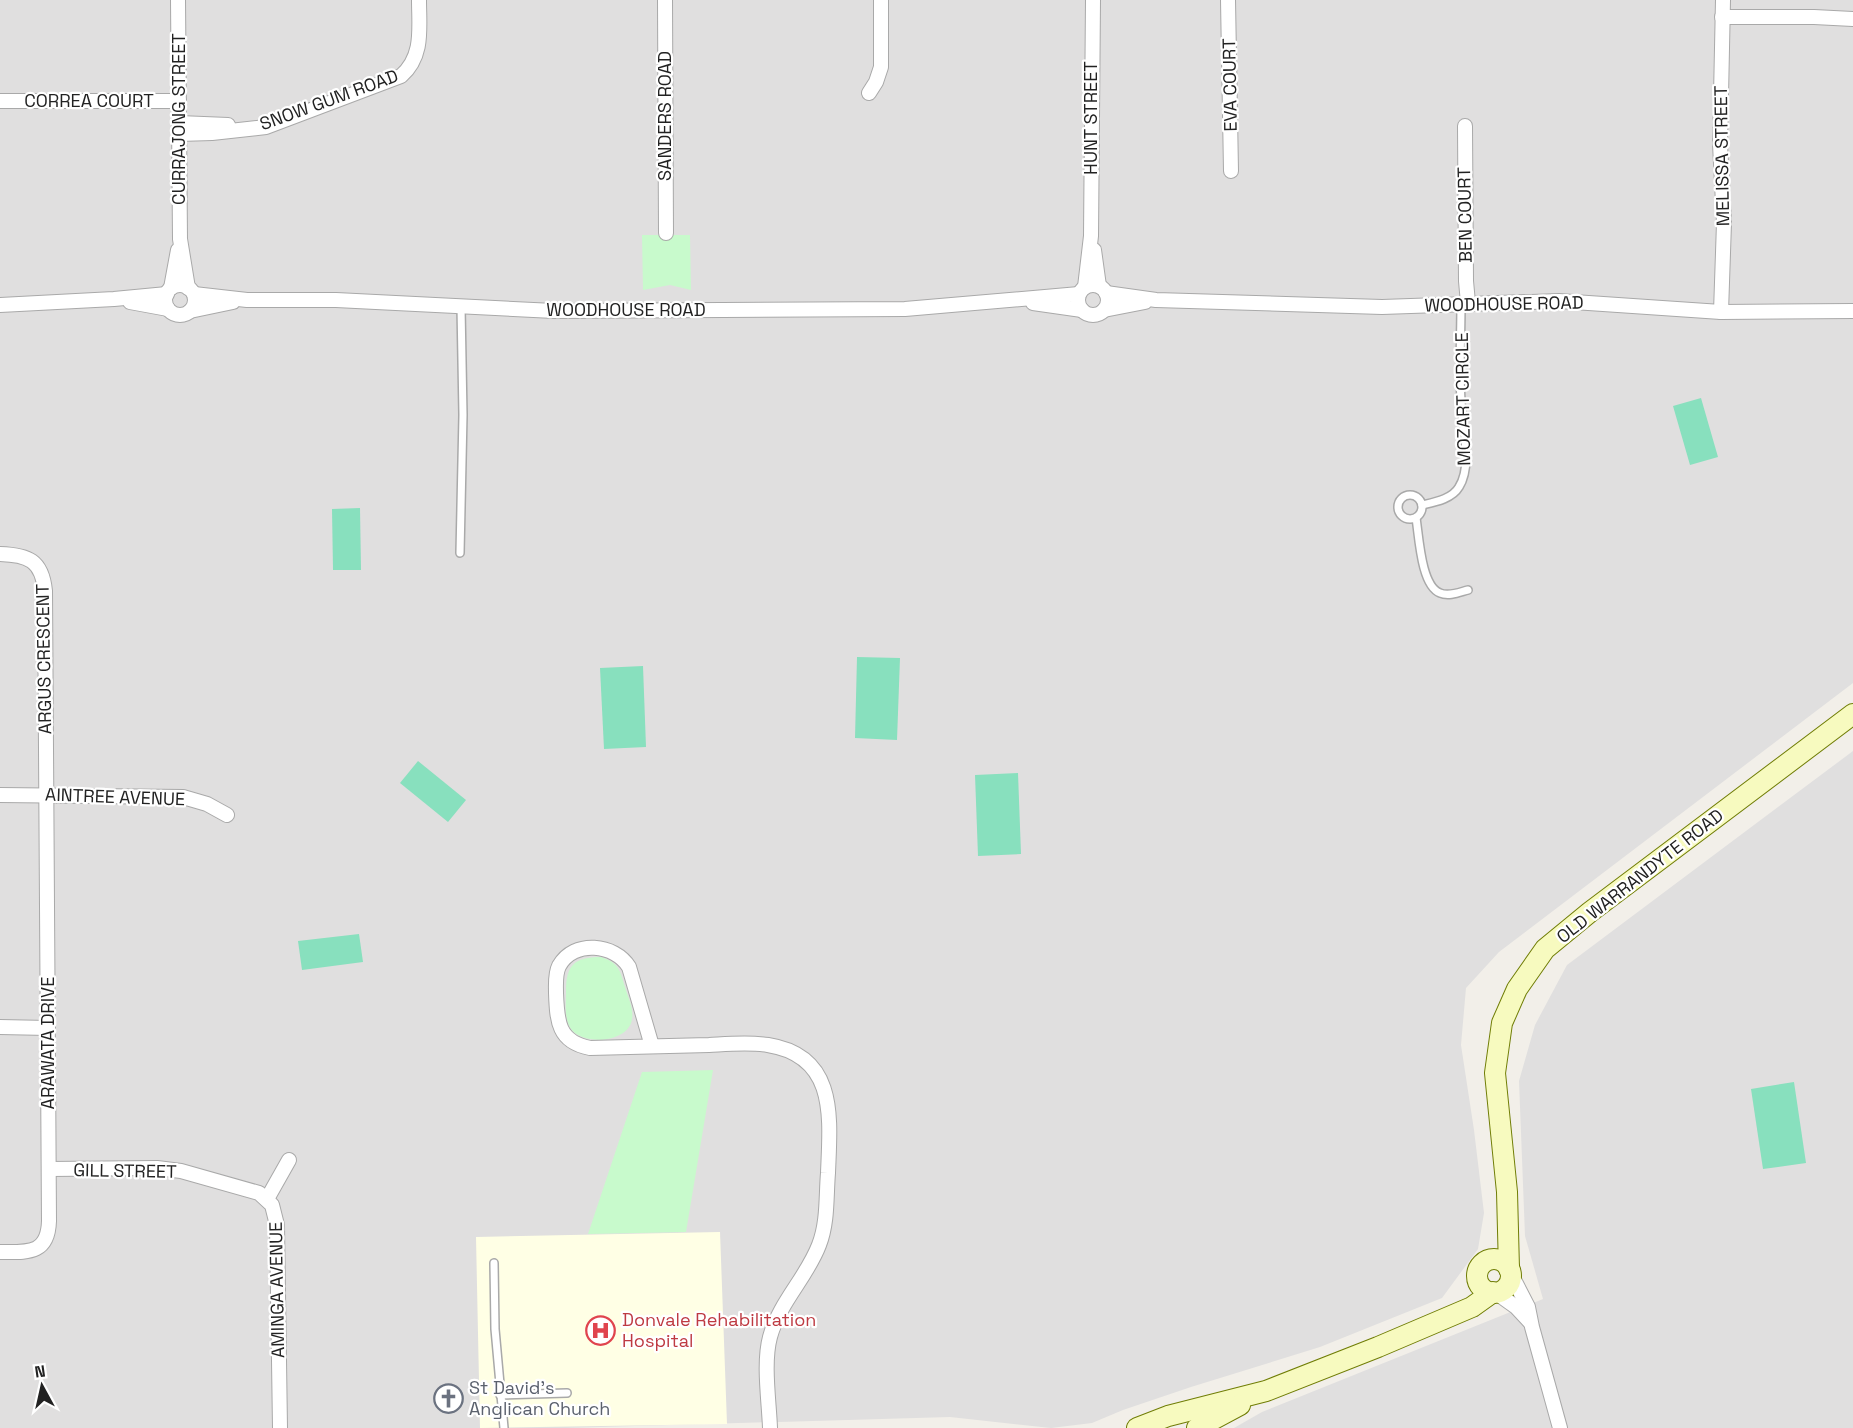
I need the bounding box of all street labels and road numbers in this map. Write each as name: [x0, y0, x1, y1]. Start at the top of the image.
street label: CURRAJONG STREET: [167, 33, 190, 205]
street label: EVA COURT: [1217, 38, 1242, 132]
street label: SANDERS ROAD: [653, 51, 676, 181]
street label: HUNT STREET: [1079, 61, 1102, 175]
street label: SNOW GUM ROAD: [256, 64, 401, 135]
street label: MELISSA STREET: [1709, 85, 1734, 227]
street label: CORREA COURT: [24, 89, 154, 112]
street label: BEN COURT: [1452, 166, 1477, 263]
street label: WOODHOUSE ROAD: [1424, 291, 1584, 316]
street label: WOODHOUSE ROAD: [546, 298, 706, 321]
street label: MOZART CIRCLE: [1450, 332, 1475, 466]
street label: ARGUS CRESCENT: [31, 583, 56, 734]
street label: AINTREE AVENUE: [45, 783, 185, 810]
street label: OLD WARRANDYTE ROAD: [1552, 803, 1728, 948]
street label: ARAWATA DRIVE: [36, 977, 59, 1109]
street label: GILL STREET: [73, 1158, 177, 1183]
street label: AMINGA AVENUE: [264, 1222, 289, 1358]

